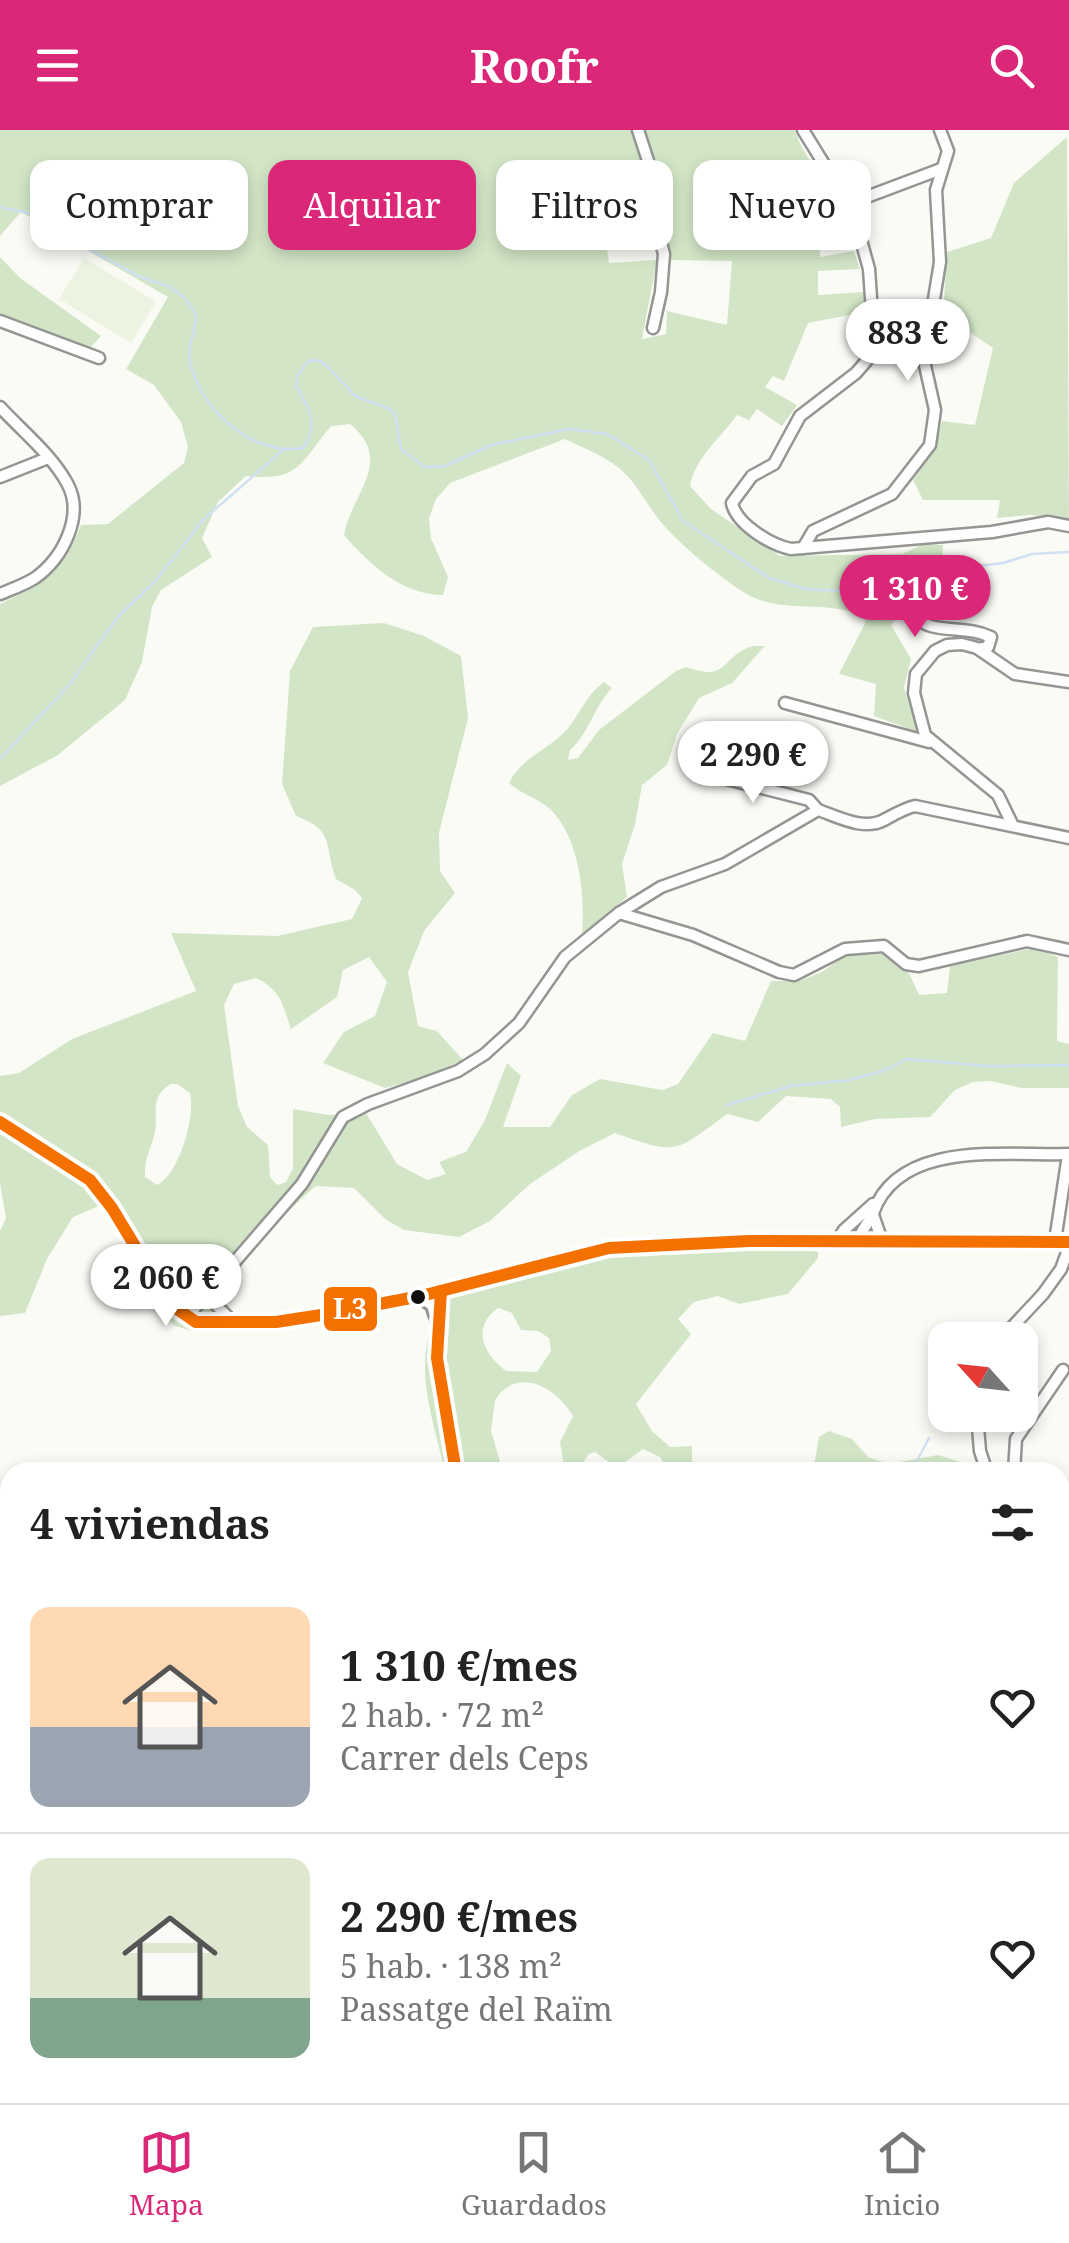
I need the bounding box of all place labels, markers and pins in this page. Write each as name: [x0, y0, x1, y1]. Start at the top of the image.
pin: 883 €: [838, 299, 978, 384]
pin: 1 310 €: [823, 555, 1007, 640]
pin: 2 290 €: [661, 721, 845, 806]
pin: 2 060 €: [74, 1244, 258, 1329]
unlabelled marker: [408, 1287, 428, 1307]

